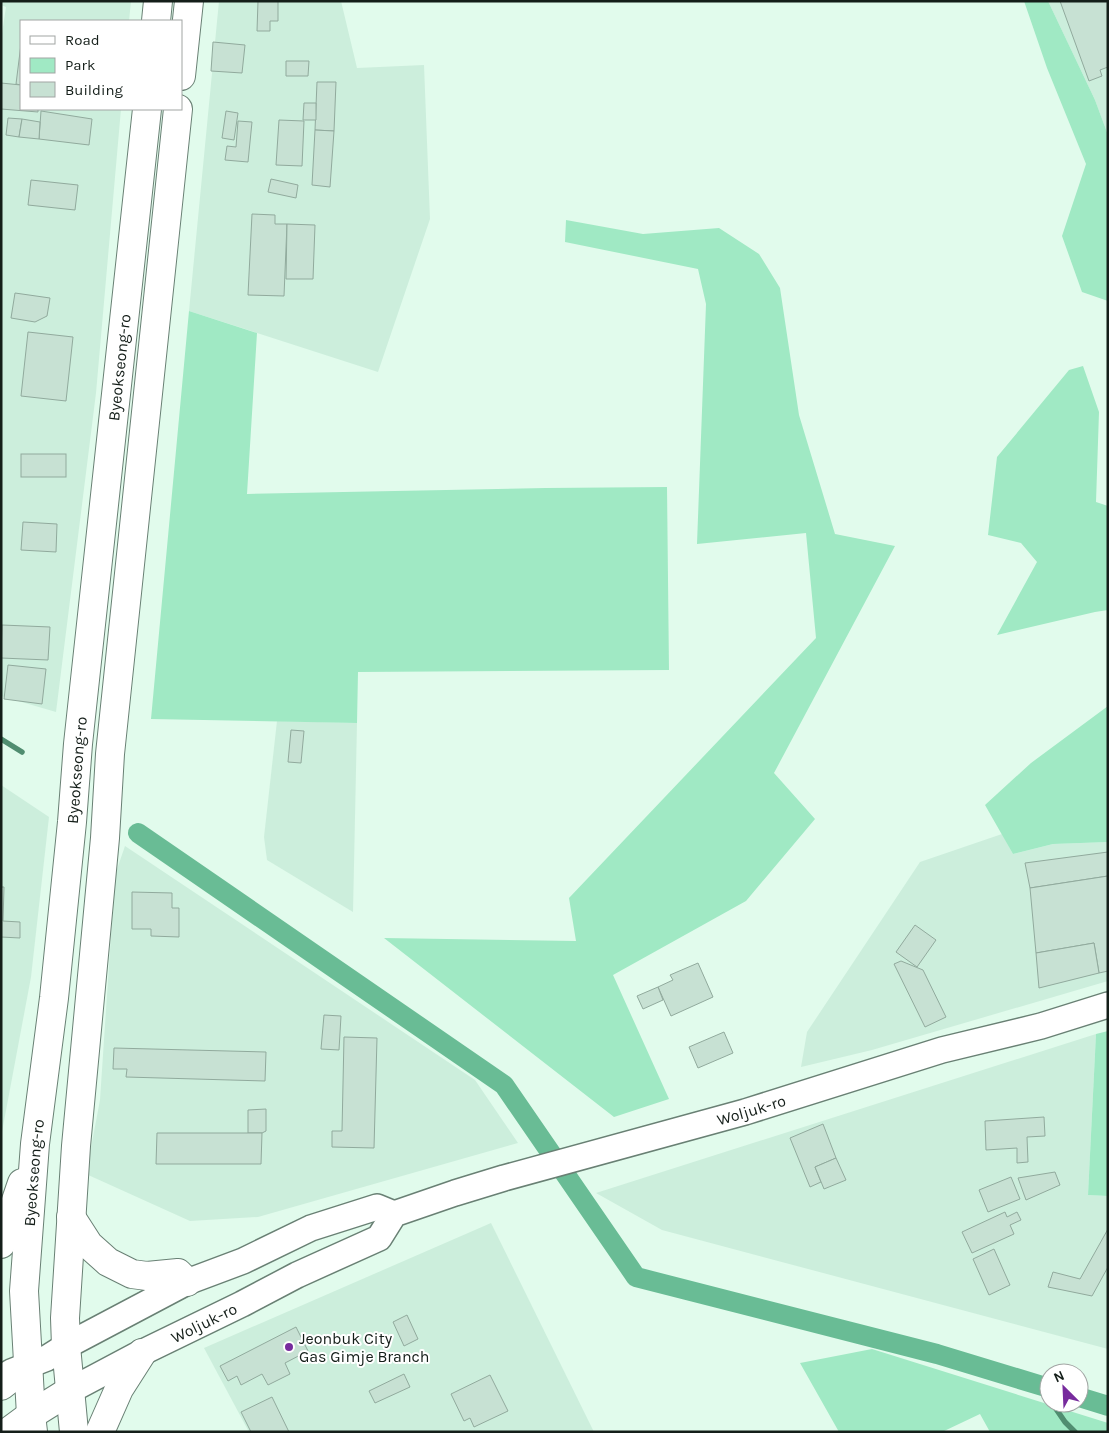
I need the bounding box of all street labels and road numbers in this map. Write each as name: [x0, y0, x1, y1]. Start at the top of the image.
street label: Byeokseong-ro: [104, 313, 134, 422]
street label: Byeokseong-ro: [62, 715, 90, 824]
street label: Woljuk-ro: [715, 1090, 788, 1129]
street label: Byeokseong-ro: [19, 1118, 48, 1227]
street label: Woljuk-ro: [168, 1299, 240, 1347]

